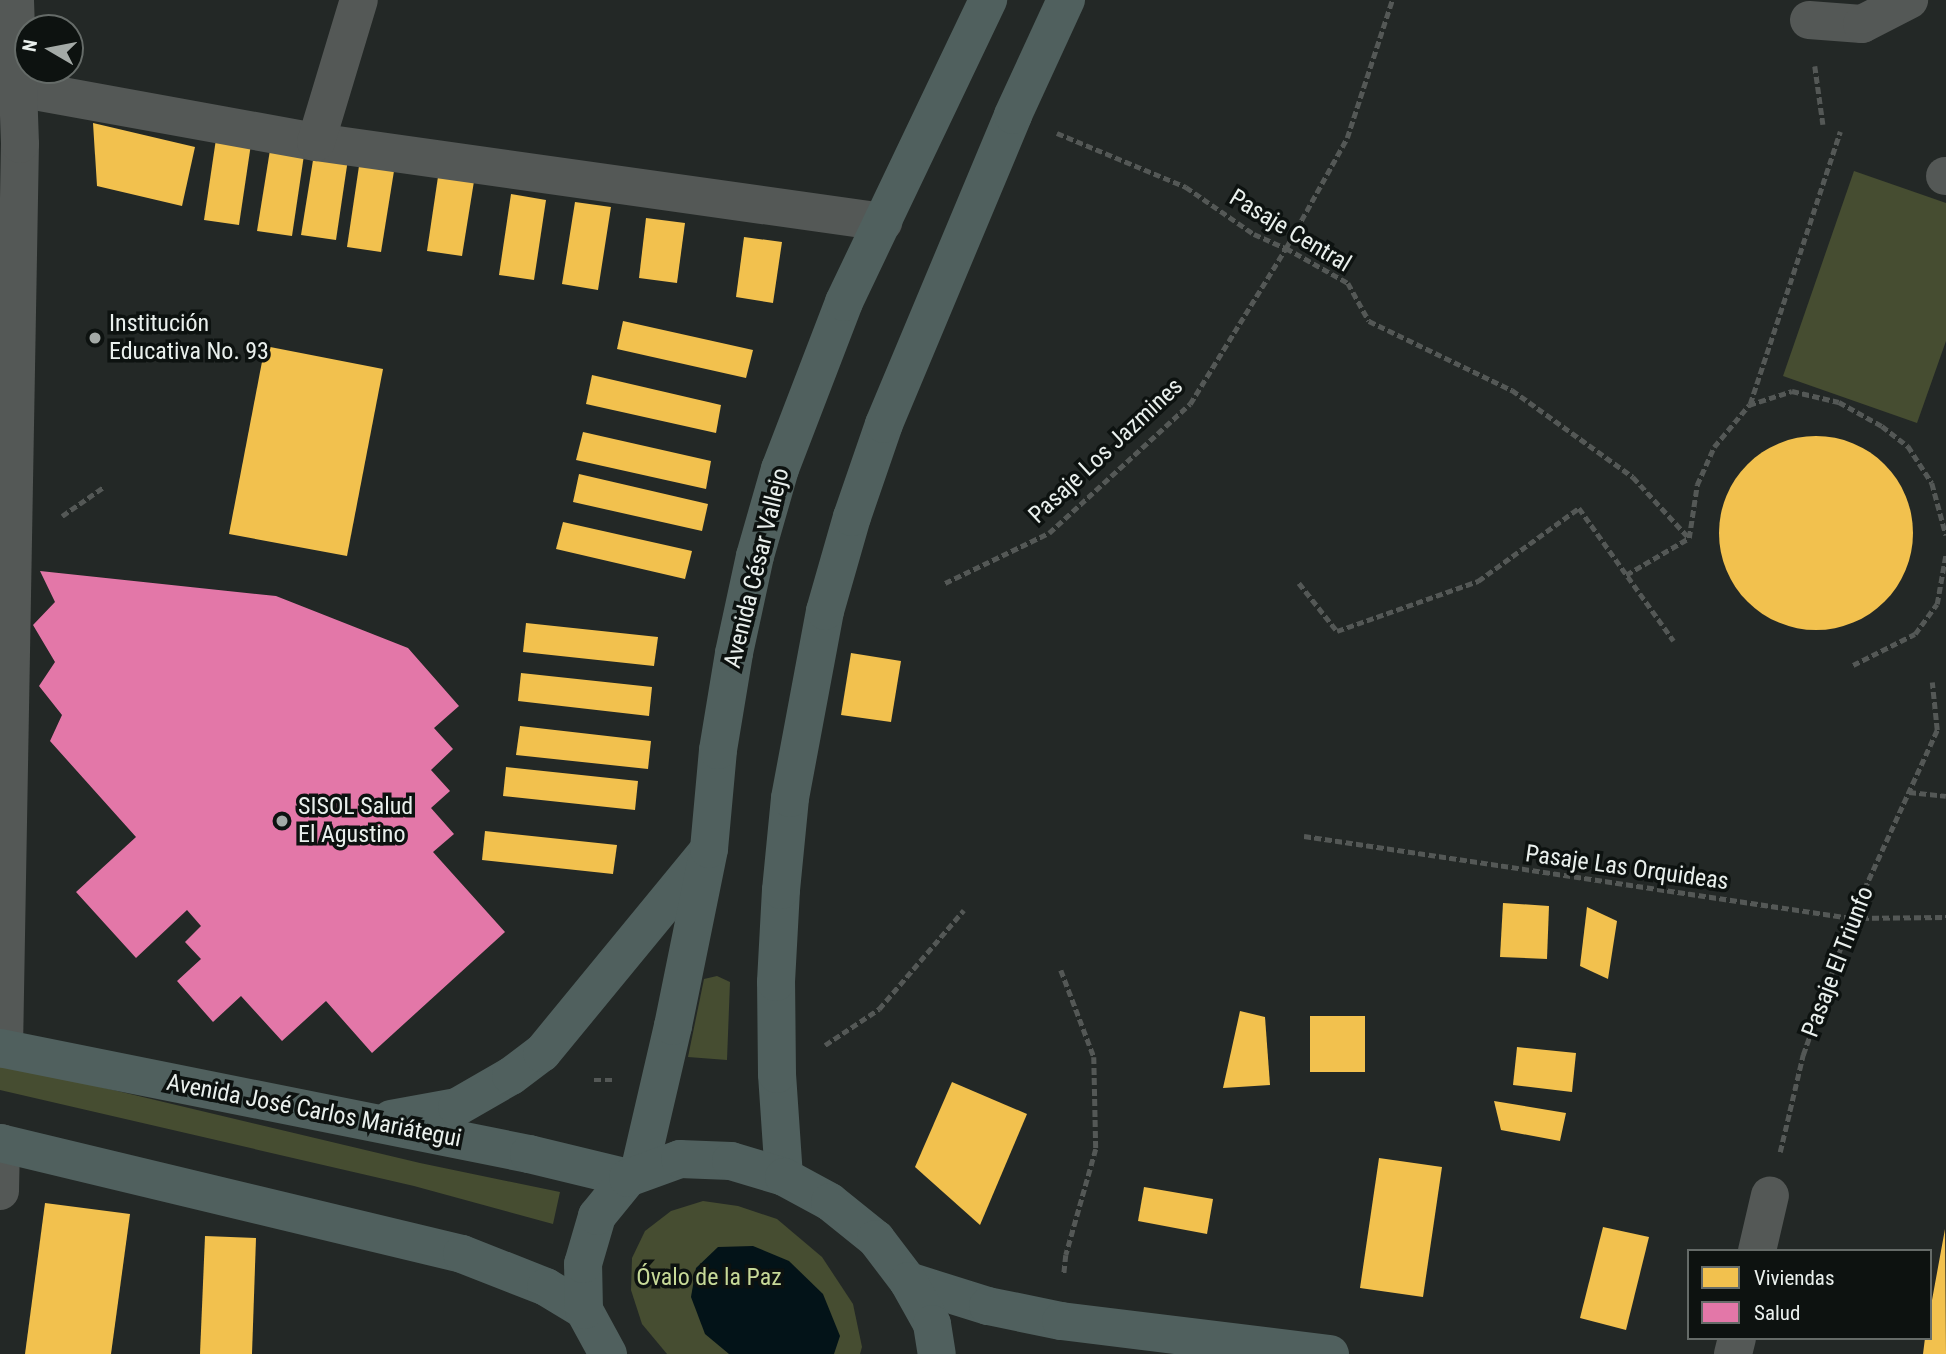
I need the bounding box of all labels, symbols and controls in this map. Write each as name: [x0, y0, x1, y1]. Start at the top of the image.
north arrow: [14, 14, 84, 84]
text: N: [17, 38, 42, 53]
street label: Pasaje Central: [1224, 183, 1356, 279]
place label: Institución Educativa No. 93: [109, 310, 269, 366]
marker: Institución Educativa No. 93: [87, 330, 103, 346]
street label: Pasaje Los Jazmines: [1023, 372, 1189, 530]
street label: Avenida César Vallejo: [718, 465, 796, 671]
place label: SISOL Salud El Agustino: [298, 793, 413, 849]
marker: SISOL Salud El Agustino: [272, 811, 292, 831]
street label: Pasaje Las Orquideas: [1524, 839, 1730, 897]
street label: Pasaje El Triunfo: [1796, 882, 1880, 1042]
street label: Avenida José Carlos Mariátegui: [164, 1068, 464, 1154]
legend: [1687, 1249, 1932, 1340]
park label: Óvalo de la Paz: [636, 1264, 782, 1292]
text: Viviendas: [1754, 1266, 1834, 1290]
text: Salud: [1754, 1301, 1800, 1325]

